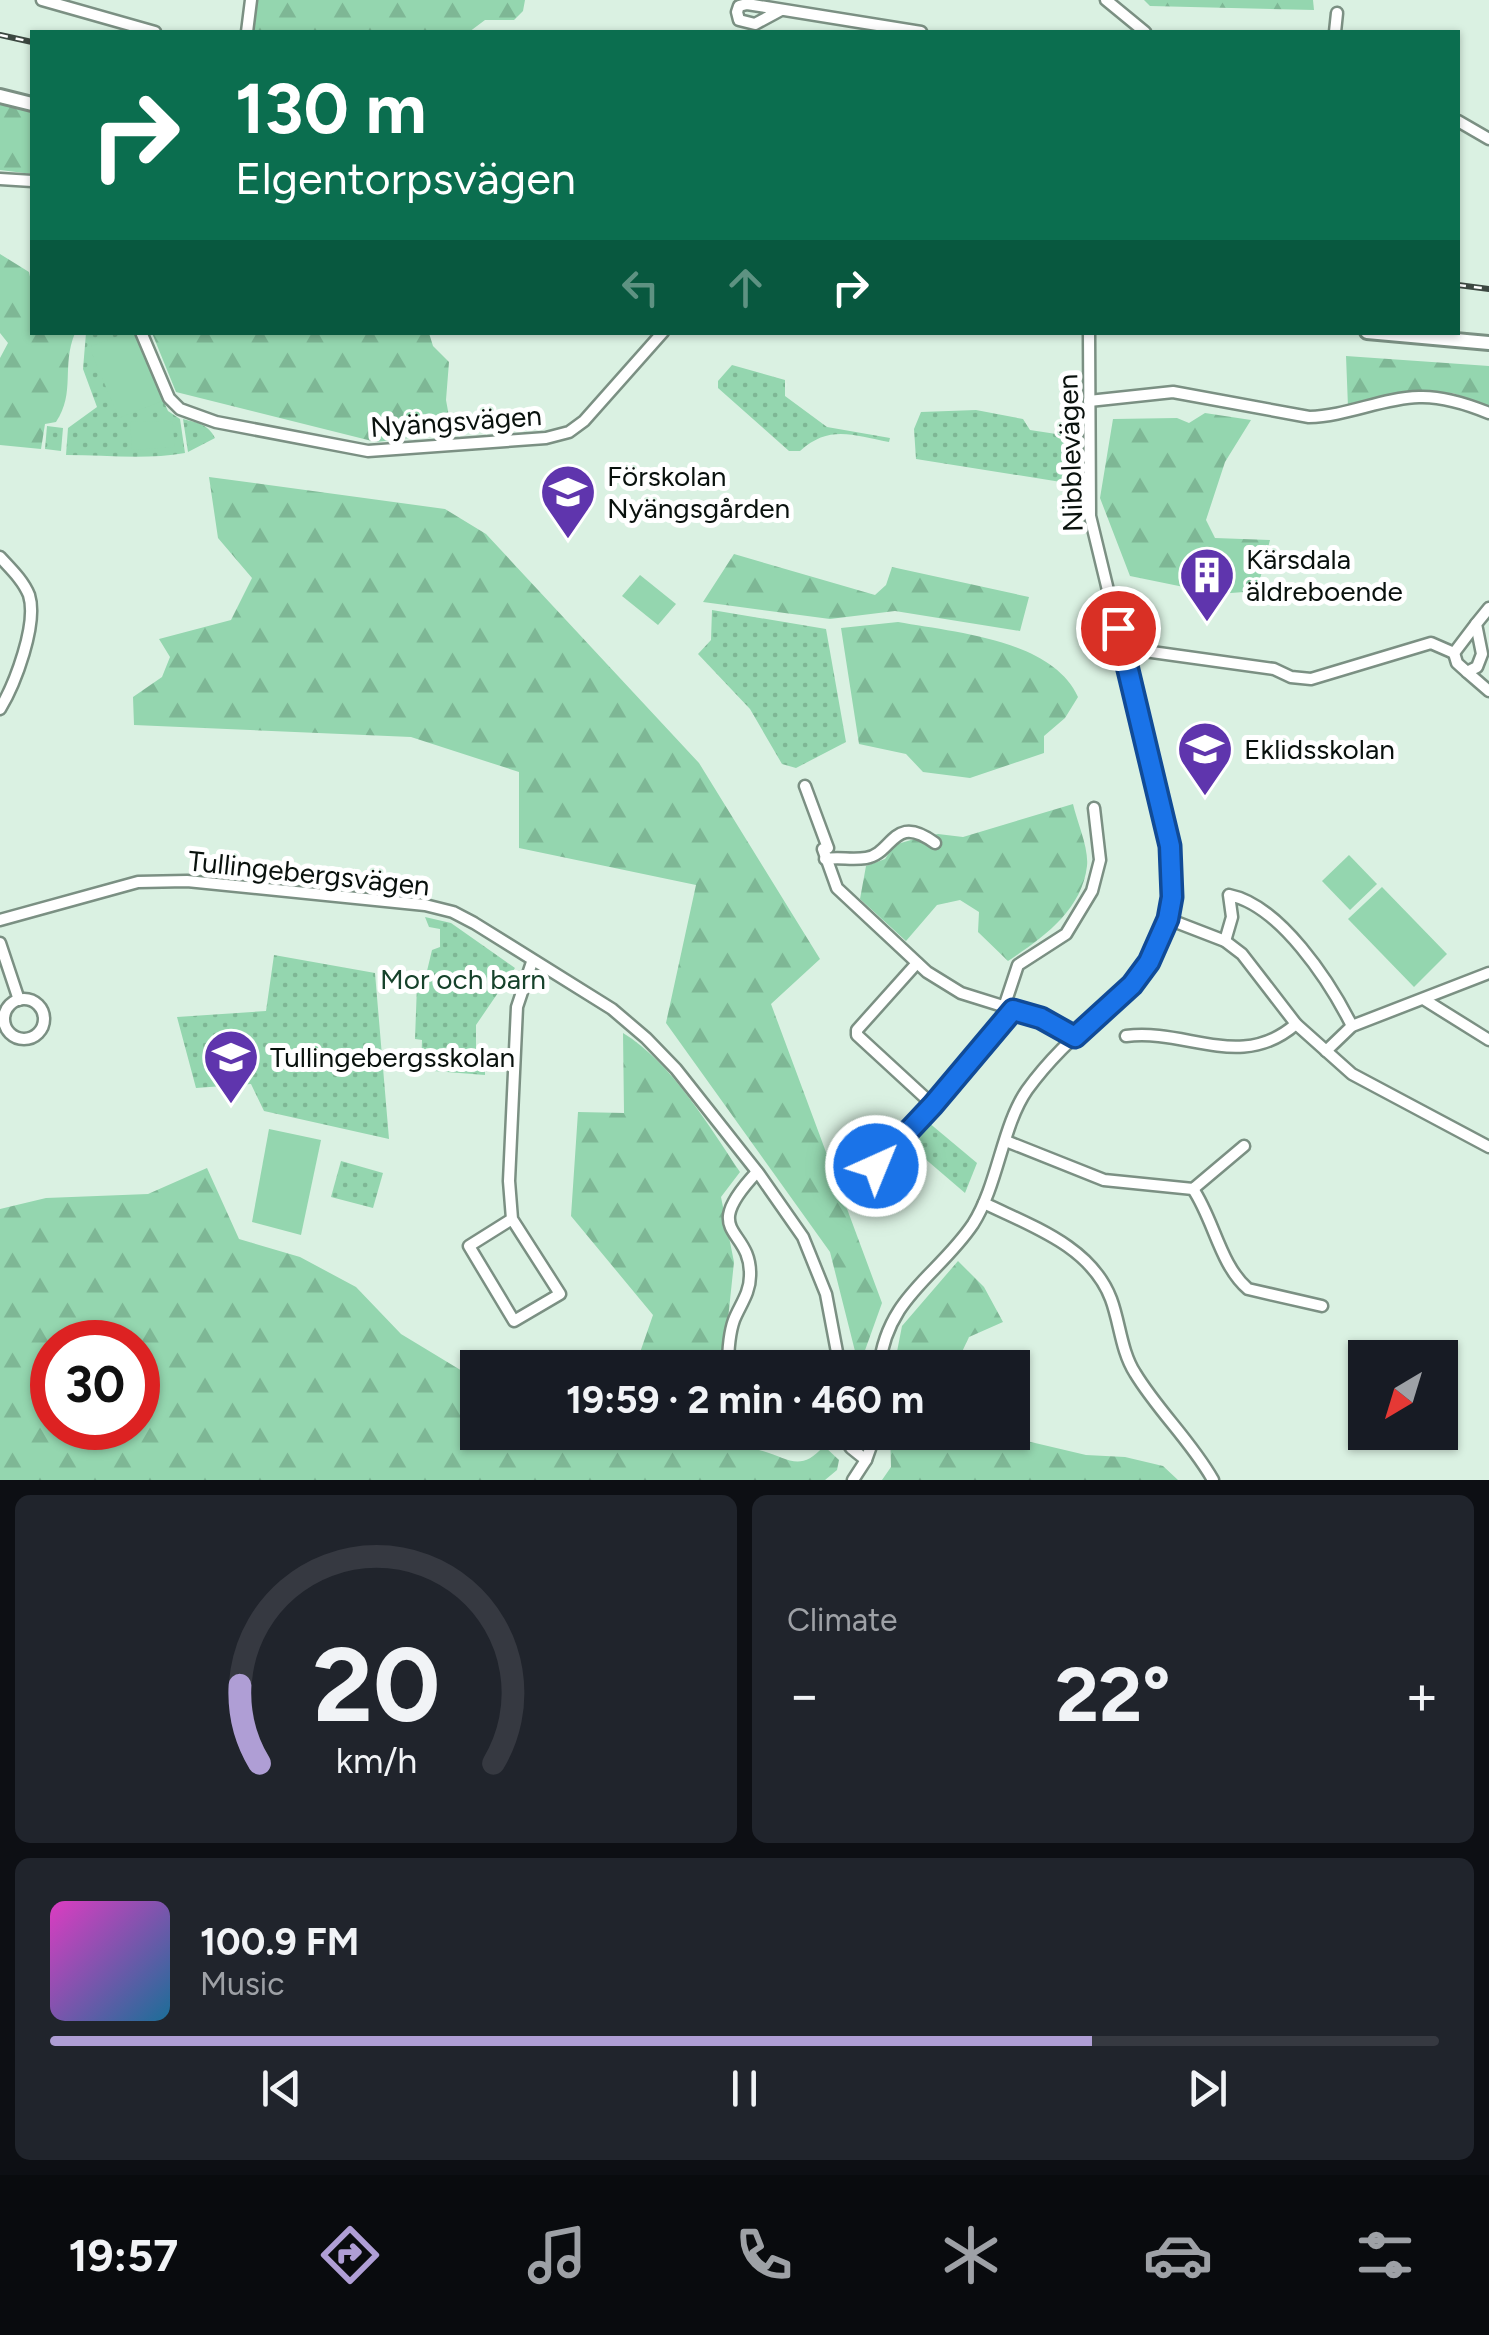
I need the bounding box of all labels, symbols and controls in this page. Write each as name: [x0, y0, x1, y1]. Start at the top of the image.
text: 130 m: [235, 66, 427, 151]
icon: right: [70, 70, 200, 200]
text: Elgentorpsvägen: [235, 151, 576, 205]
icon: left: [613, 260, 668, 315]
icon: ahead: [718, 260, 773, 315]
icon: right: [823, 260, 878, 315]
street label: Nibblevägen: [1050, 373, 1090, 533]
street label: Nyängsvägen: [369, 398, 543, 444]
place label: Förskolan Nyängsgården: [607, 459, 790, 525]
school or university icon: Förskolan Nyängsgården: [538, 462, 598, 541]
place label: Kärsdala äldreboende: [1246, 542, 1403, 608]
building icon: Kärsdala äldreboende: [1177, 545, 1237, 624]
pin: [1076, 586, 1161, 671]
icon: arrive: [1091, 601, 1146, 656]
school or university icon: Eklidsskolan: [1175, 719, 1235, 798]
place label: Eklidsskolan: [1244, 732, 1395, 766]
street label: Tullingebergsvägen: [187, 843, 431, 903]
park label: Mor och barn: [380, 962, 546, 996]
school or university icon: Tullingebergsskolan: [201, 1027, 261, 1106]
place label: Tullingebergsskolan: [270, 1040, 515, 1074]
position arrow: [824, 1114, 928, 1218]
speed limit sign: 30: [30, 1320, 160, 1450]
north arrow: [1348, 1340, 1458, 1450]
map controls: [1348, 1340, 1458, 1450]
text: 19:59 · 2 min · 460 m: [566, 1377, 924, 1423]
text: Climate: [787, 1601, 898, 1639]
text: 20: [312, 1622, 440, 1747]
text: 22°: [1055, 1650, 1171, 1740]
text: −: [787, 1662, 821, 1728]
text: +: [1405, 1662, 1439, 1728]
text: km/h: [335, 1739, 417, 1782]
text: 100.9 FM: [200, 1919, 359, 1965]
text: Music: [200, 1965, 285, 2003]
icon: previous: [254, 2061, 309, 2116]
icon: pause: [717, 2061, 772, 2116]
icon: next: [1180, 2061, 1235, 2116]
icon: directions: [315, 2220, 385, 2290]
icon: music: [522, 2220, 592, 2290]
icon: phone: [729, 2220, 799, 2290]
icon: climate: [936, 2220, 1006, 2290]
icon: car: [1143, 2220, 1213, 2290]
icon: filters: [1350, 2220, 1420, 2290]
text: 19:57: [69, 2228, 178, 2282]

